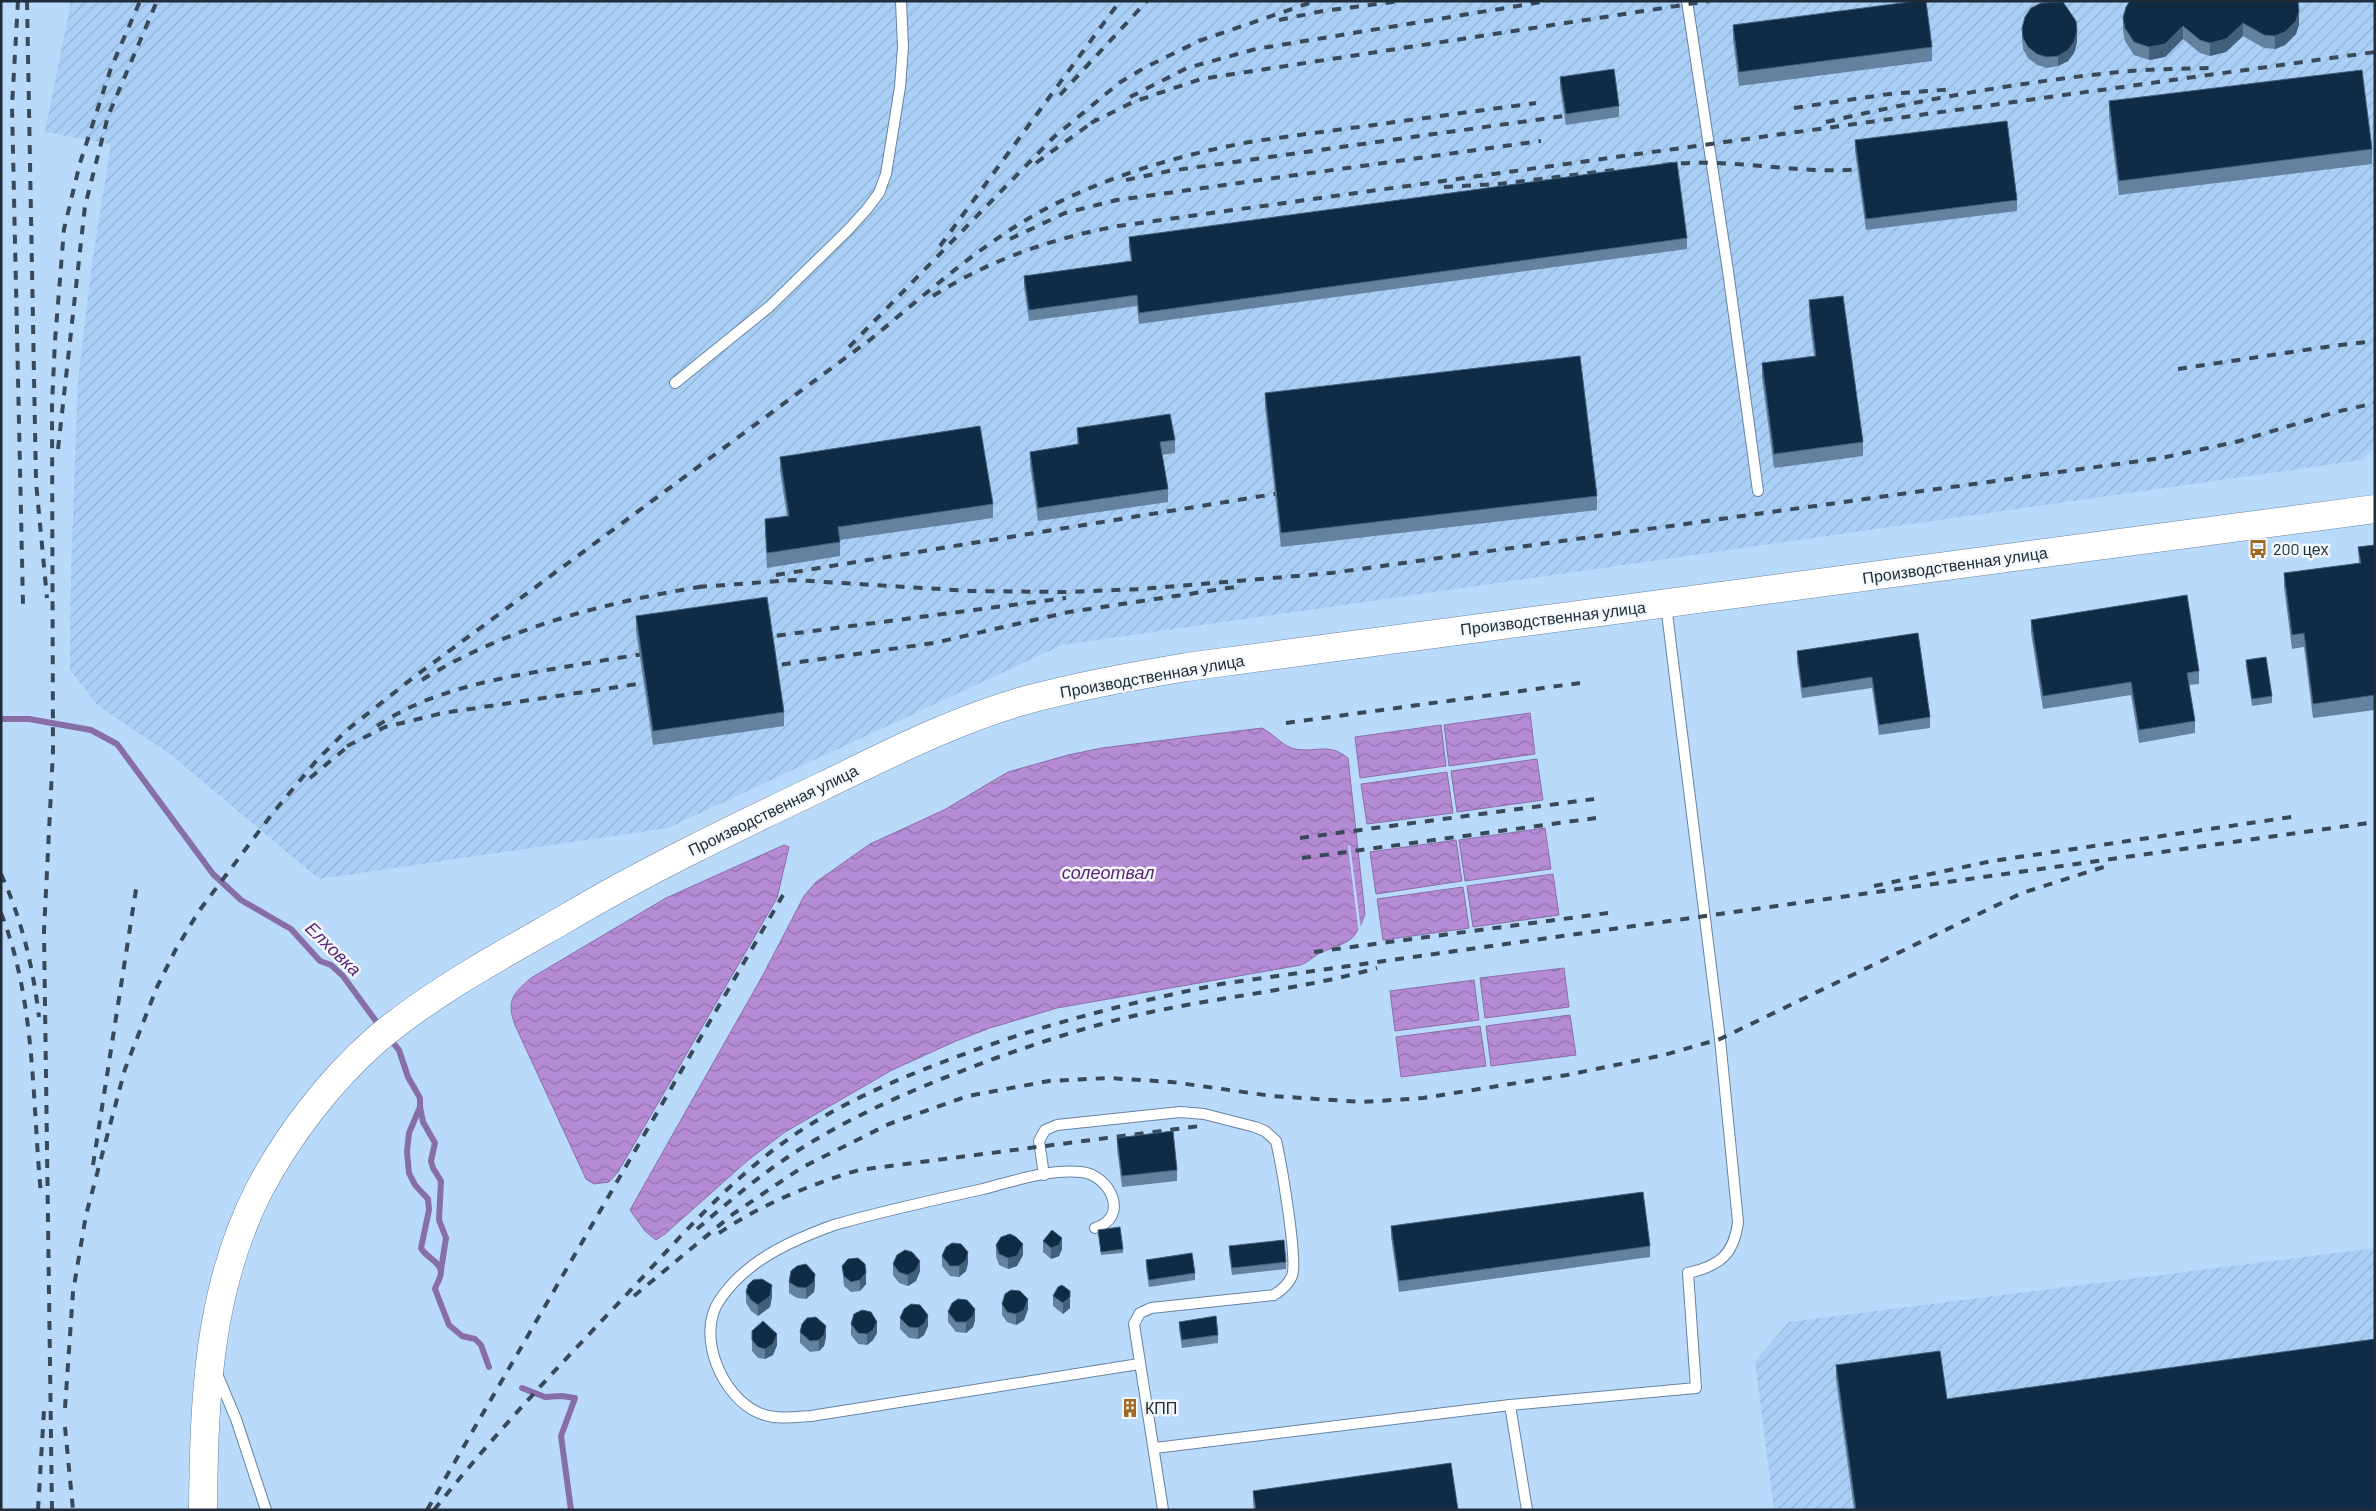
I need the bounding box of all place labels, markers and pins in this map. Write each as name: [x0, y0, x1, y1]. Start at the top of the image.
bus stop icon: 200 цех: [2247, 538, 2269, 560]
place label: 200 цех: [2273, 539, 2328, 558]
building icon: КПП: [1119, 1397, 1141, 1419]
place label: КПП: [1145, 1398, 1177, 1417]

